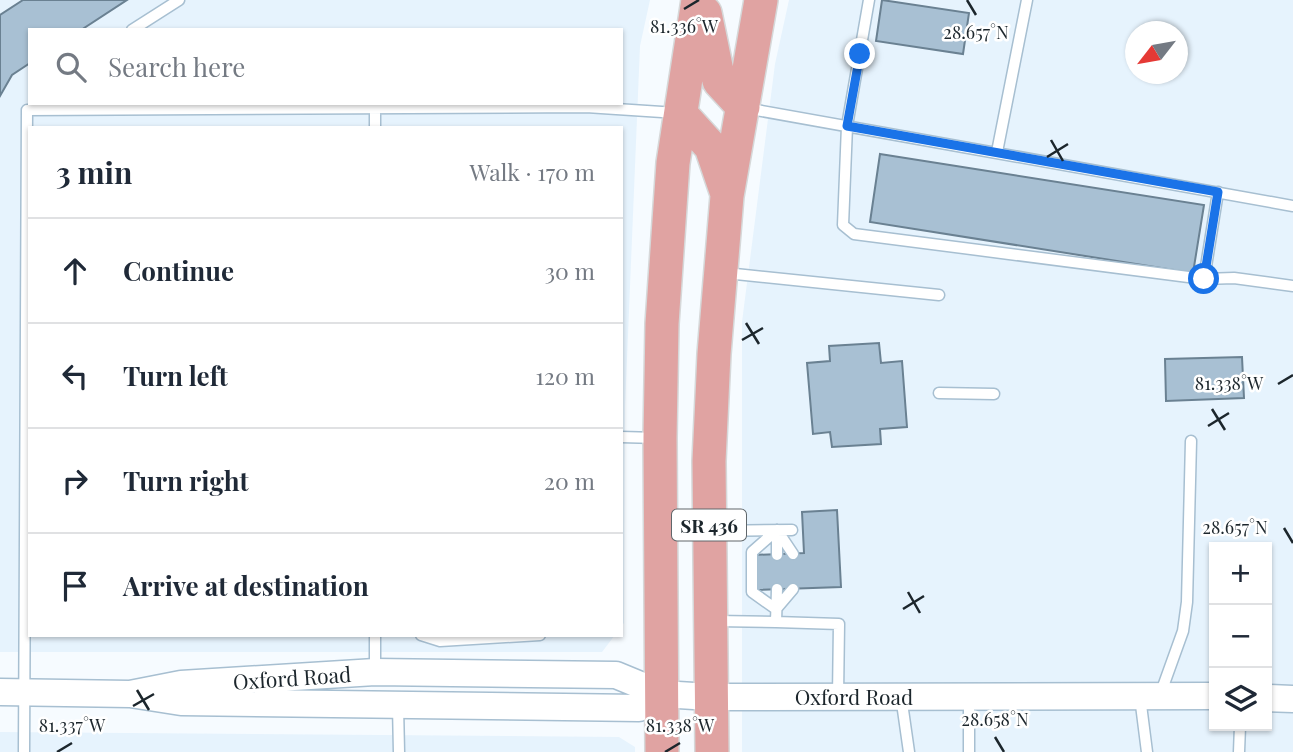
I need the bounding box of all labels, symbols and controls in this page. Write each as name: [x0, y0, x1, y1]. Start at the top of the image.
text: 81.336°W: [650, 14, 719, 38]
text: 28.657°N: [943, 20, 1009, 44]
north arrow: [1125, 21, 1188, 84]
search box: [28, 28, 623, 105]
route end: [844, 38, 875, 69]
icon: search: [52, 48, 90, 86]
text: Search here: [108, 49, 245, 84]
text: 3 min: [56, 152, 132, 192]
text: Walk · 170 m: [470, 156, 595, 187]
icon: ahead: [56, 252, 94, 290]
text: Continue: [123, 253, 234, 288]
text: 30 m: [545, 255, 595, 286]
route start: [1188, 263, 1219, 294]
icon: left: [56, 357, 94, 395]
text: Turn left: [123, 358, 228, 393]
text: 120 m: [536, 360, 595, 391]
text: 81.338°W: [1195, 371, 1264, 395]
icon: right: [56, 462, 94, 500]
text: Turn right: [123, 463, 249, 498]
text: 20 m: [544, 465, 595, 496]
road number: SR 436: [672, 510, 746, 540]
text: 28.657°N: [1202, 515, 1268, 539]
map controls: [1209, 542, 1272, 731]
button: +: [1209, 542, 1272, 605]
icon: arrive: [56, 567, 94, 605]
text: Arrive at destination: [123, 568, 369, 603]
button: −: [1209, 605, 1272, 668]
street label: Oxford Road: [232, 659, 352, 695]
button: layers: [1209, 668, 1272, 731]
street label: Oxford Road: [795, 682, 913, 710]
text: 28.658°N: [961, 707, 1029, 731]
text: 81.337°W: [39, 713, 106, 737]
text: 81.338°W: [646, 713, 715, 737]

